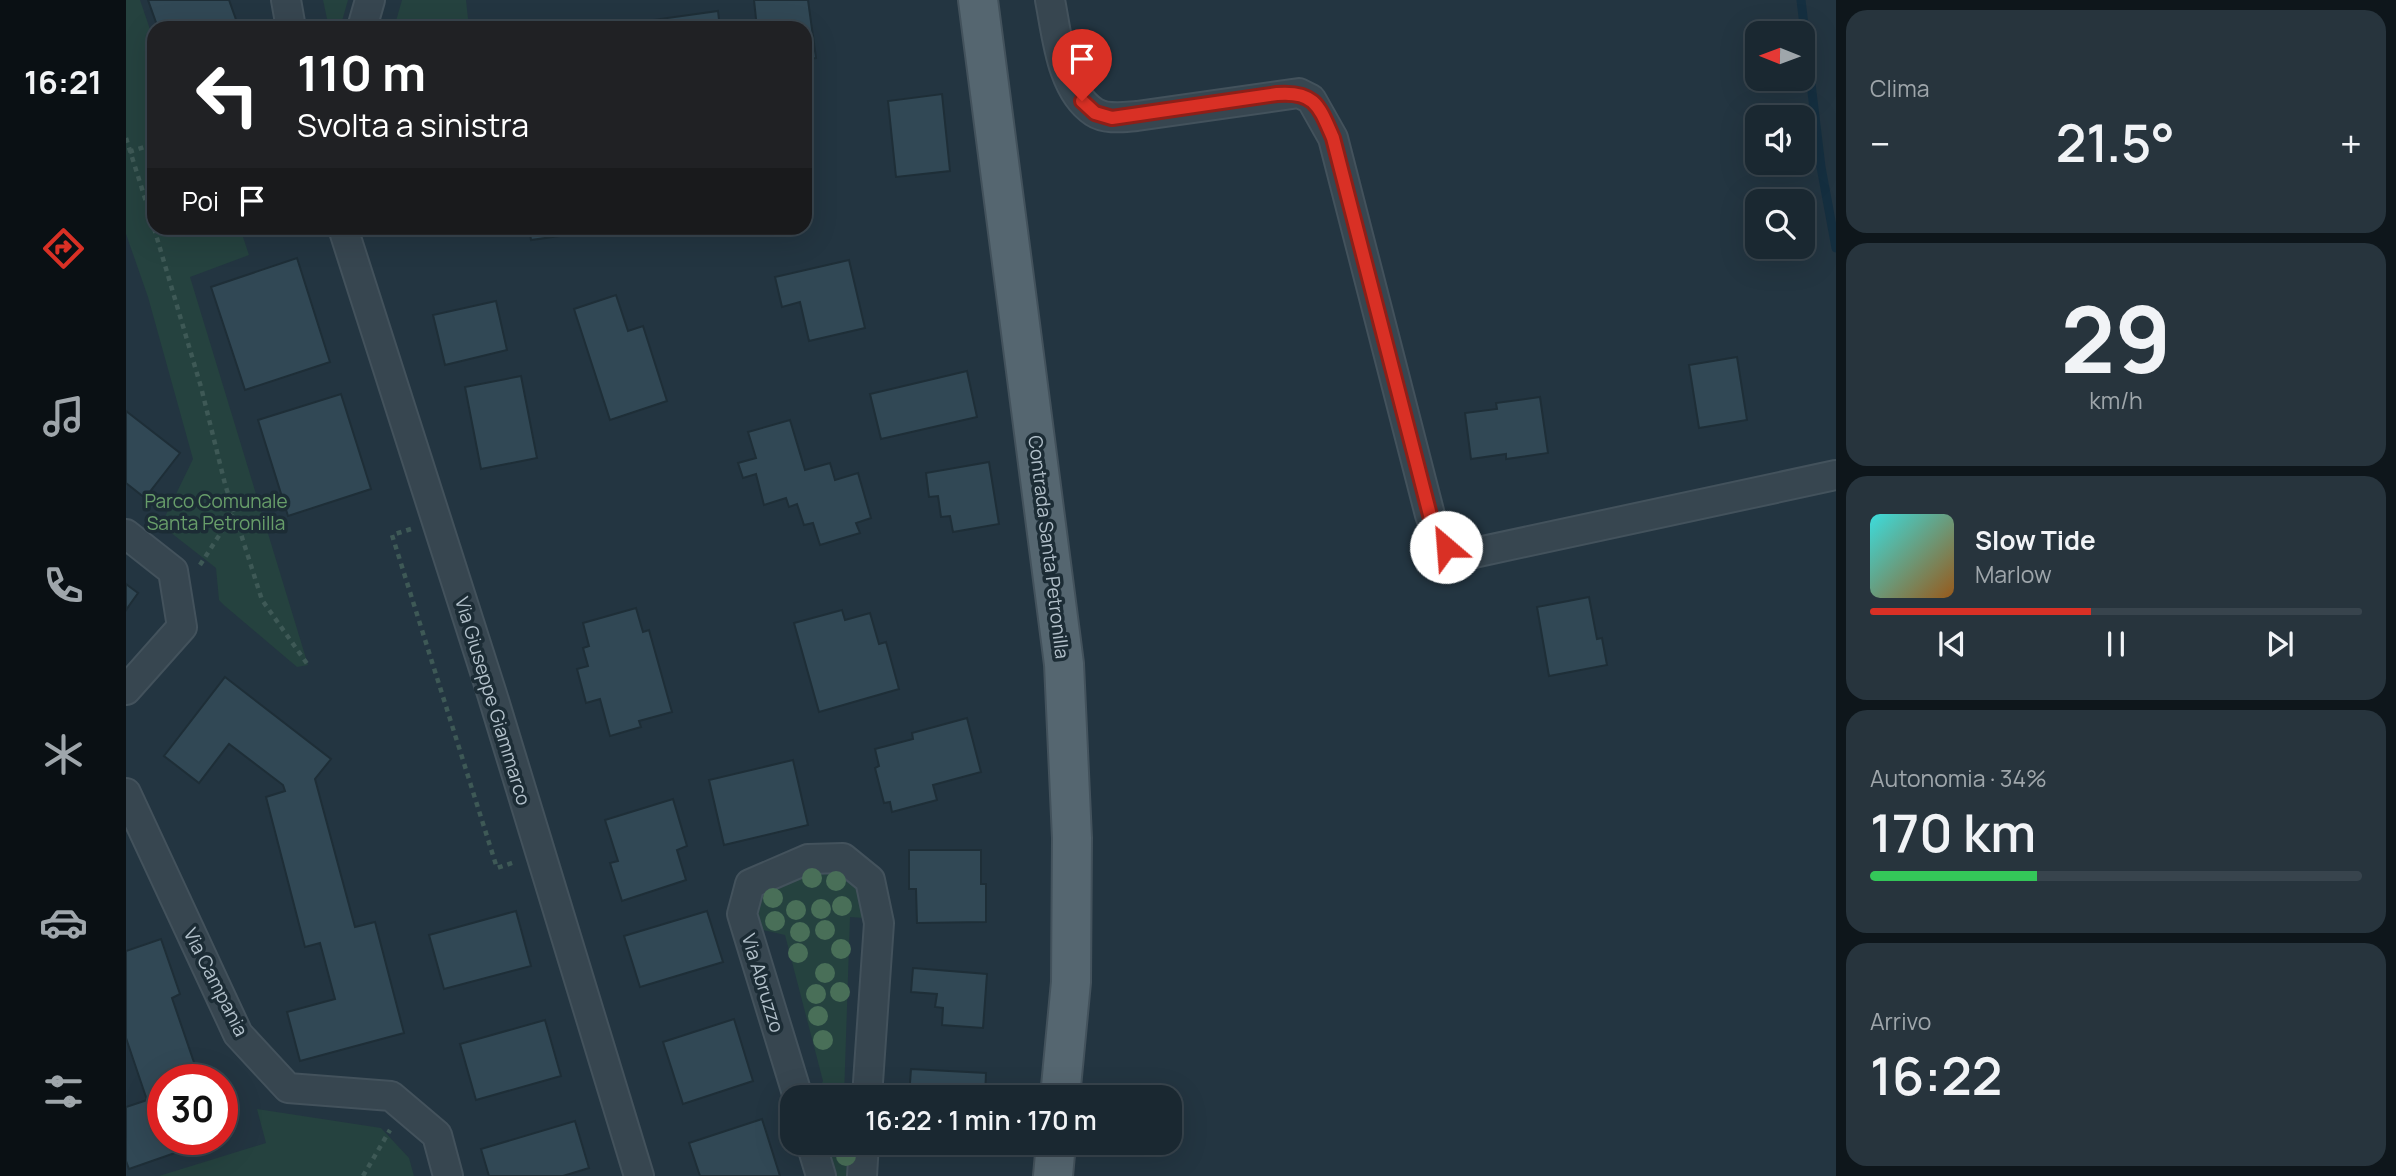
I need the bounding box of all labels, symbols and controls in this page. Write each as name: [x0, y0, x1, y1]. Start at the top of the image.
north arrow: [1745, 21, 1815, 91]
map controls: [1745, 21, 1815, 259]
pin: [1052, 29, 1112, 101]
text: 110 m: [297, 39, 426, 106]
icon: arrive: [1063, 40, 1101, 78]
icon: left: [182, 49, 273, 140]
text: 16:21: [24, 60, 102, 104]
text: Clima: [1870, 72, 1929, 104]
text: Svolta a sinistra: [297, 103, 529, 147]
button: sound: [1745, 105, 1815, 175]
text: 21.5°: [2056, 107, 2175, 178]
text: −: [1870, 117, 1891, 169]
text: +: [2340, 117, 2362, 169]
icon: arrive: [233, 182, 271, 220]
text: Poi: [182, 183, 219, 219]
button: search: [1745, 189, 1815, 259]
icon: directions: [39, 224, 88, 273]
text: 29: [2061, 276, 2171, 400]
text: km/h: [2089, 384, 2143, 416]
icon: music: [39, 392, 88, 441]
street label: Contrada Santa Petronilla: [1022, 434, 1076, 660]
park label: Parco Comunale Santa Petronilla: [144, 488, 288, 536]
position arrow: [1409, 510, 1483, 584]
text: Slow Tide: [1975, 522, 2096, 558]
text: Marlow: [1975, 558, 2052, 590]
icon: phone: [39, 561, 88, 610]
street label: Via Giuseppe Giammarco: [449, 594, 537, 808]
icon: previous: [1933, 625, 1971, 663]
icon: pause: [2097, 625, 2135, 663]
icon: next: [2261, 625, 2299, 663]
icon: climate: [39, 730, 88, 779]
text: Autonomia · 34%: [1870, 762, 2047, 794]
text: 170 km: [1870, 797, 2036, 868]
icon: car: [39, 898, 88, 947]
street label: Via Campania: [178, 923, 254, 1041]
street label: Via Abruzzo: [736, 930, 790, 1036]
text: Arrivo: [1870, 1005, 1931, 1037]
text: 16:22: [1870, 1040, 2002, 1111]
speed limit sign: 30: [147, 1064, 238, 1155]
icon: filters: [39, 1067, 88, 1116]
text: 16:22 · 1 min · 170 m: [865, 1102, 1097, 1138]

